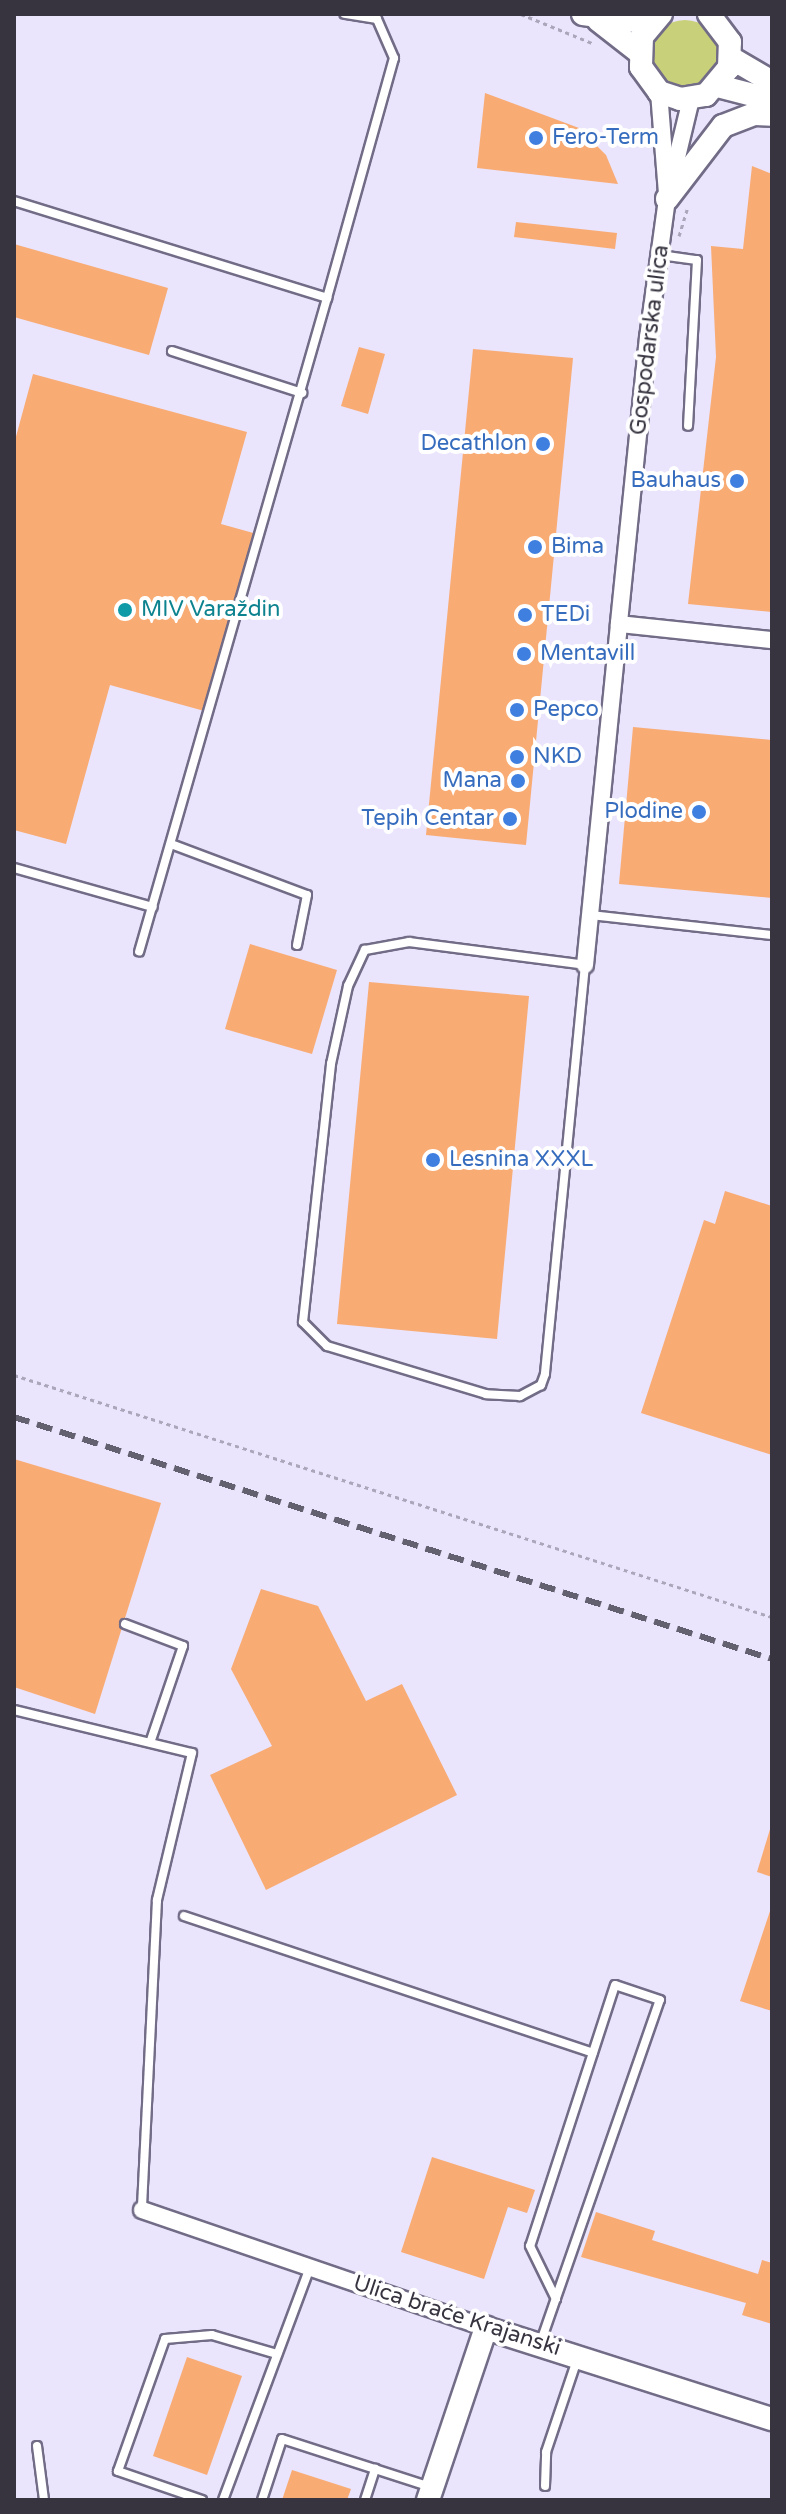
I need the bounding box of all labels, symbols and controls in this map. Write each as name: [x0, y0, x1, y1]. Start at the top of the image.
place label: Fero-Term: [552, 125, 659, 151]
marker: Fero-Term: [527, 129, 545, 147]
street label: Gospodarska ulica: [625, 243, 675, 437]
place label: Decathlon: [421, 431, 527, 457]
marker: Decathlon: [534, 435, 552, 453]
place label: Bauhaus: [630, 468, 721, 494]
marker: Bauhaus: [728, 472, 746, 490]
place label: Bima: [551, 534, 604, 560]
marker: Bima: [526, 538, 544, 556]
place label: MIV Varaždin: [141, 597, 280, 623]
marker: MIV Varaždin: [116, 601, 134, 619]
place label: TEDi: [541, 602, 590, 628]
marker: TEDi: [516, 606, 534, 624]
place label: Mentavill: [540, 641, 635, 667]
marker: Mentavill: [515, 645, 533, 663]
place label: Pepco: [533, 697, 599, 723]
marker: Pepco: [508, 701, 526, 719]
place label: NKD: [533, 744, 582, 770]
marker: NKD: [508, 748, 526, 766]
place label: Mana: [443, 768, 502, 794]
marker: Mana: [509, 772, 527, 790]
place label: Plodine: [604, 799, 683, 825]
marker: Plodine: [690, 803, 708, 821]
place label: Tepih Centar: [361, 806, 494, 832]
marker: Tepih Centar: [501, 810, 519, 828]
place label: Lesnina XXXL: [449, 1147, 593, 1173]
marker: Lesnina XXXL: [424, 1151, 442, 1169]
street label: Ulica braće Krajanski: [350, 2270, 564, 2362]

